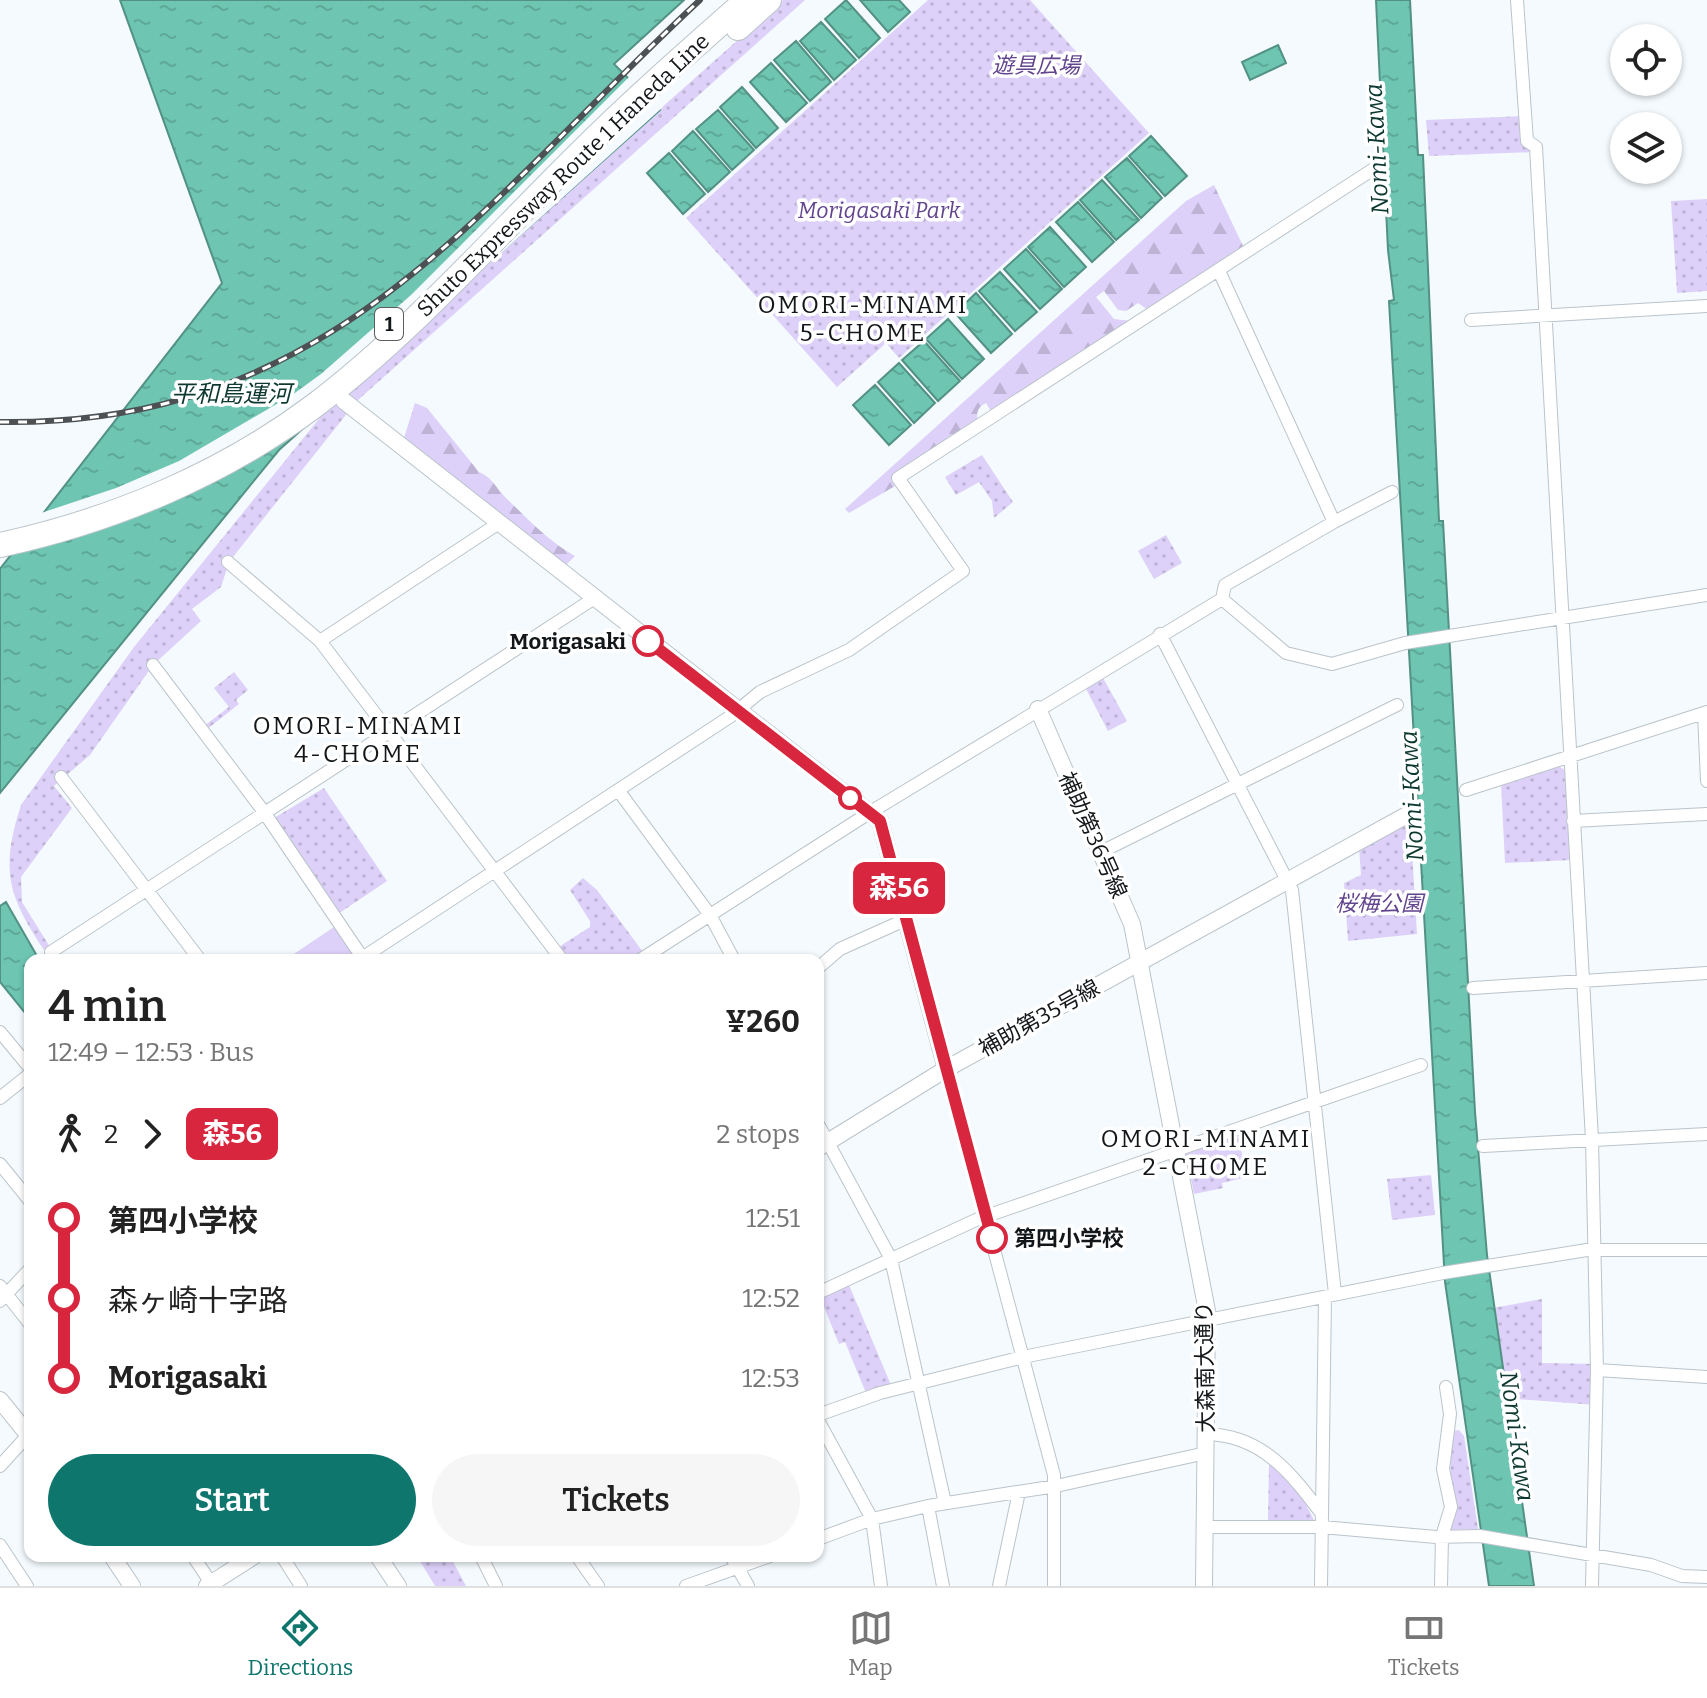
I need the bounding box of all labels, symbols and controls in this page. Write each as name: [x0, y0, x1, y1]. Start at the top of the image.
map controls: [1610, 24, 1682, 184]
button: locate: [1610, 24, 1682, 96]
street label: Shuto Expressway Route 1 Haneda Line: [411, 28, 715, 322]
park label: 遊具広場: [992, 52, 1083, 79]
water label: Nomi-Kawa: [1360, 83, 1394, 215]
button: layers: [1610, 112, 1682, 184]
park label: Morigasaki Park: [798, 197, 961, 224]
district label: OMORI-MINAMI 5-CHOME: [758, 291, 968, 347]
road number: 1: [375, 308, 403, 340]
water label: 平和島運河: [171, 380, 295, 408]
marker: Morigasaki: [633, 626, 663, 656]
place label: Morigasaki: [509, 628, 626, 655]
district label: OMORI-MINAMI 4-CHOME: [253, 712, 463, 768]
water label: Nomi-Kawa: [1395, 730, 1429, 862]
street label: 補助第36号線: [1053, 768, 1133, 902]
unlabelled marker: [839, 787, 861, 809]
line badge: 森56: [853, 862, 945, 914]
text: 森56: [869, 871, 929, 904]
park label: 桜梅公園: [1335, 890, 1426, 917]
street label: 補助第35号線: [974, 974, 1104, 1062]
text: 4 min: [48, 980, 167, 1033]
text: ¥260: [725, 1004, 800, 1040]
text: 12:49 – 12:53 · Bus: [48, 1037, 254, 1068]
icon: walk: [48, 1112, 92, 1156]
icon: forward: [130, 1112, 174, 1156]
text: 森56: [202, 1117, 262, 1150]
text: 2: [104, 1119, 118, 1150]
text: 2 stops: [716, 1119, 800, 1150]
district label: OMORI-MINAMI 2-CHOME: [1101, 1125, 1311, 1181]
text: 第四小学校: [108, 1203, 258, 1239]
text: 12:51: [746, 1203, 800, 1234]
marker: 第四小学校: [977, 1223, 1007, 1253]
place label: 第四小学校: [1014, 1225, 1124, 1252]
text: 森ヶ崎十字路: [108, 1283, 288, 1319]
text: 12:52: [742, 1283, 800, 1314]
street label: 大森南大通り: [1190, 1301, 1220, 1433]
text: Morigasaki: [108, 1360, 267, 1396]
text: 12:53: [742, 1363, 800, 1394]
water label: Nomi-Kawa: [1494, 1369, 1540, 1503]
button: Start: [48, 1454, 416, 1546]
button: Tickets: [432, 1454, 800, 1546]
tab: Directions: [247, 1606, 353, 1681]
tab: Map: [848, 1606, 893, 1681]
tab: Tickets: [1388, 1606, 1459, 1681]

